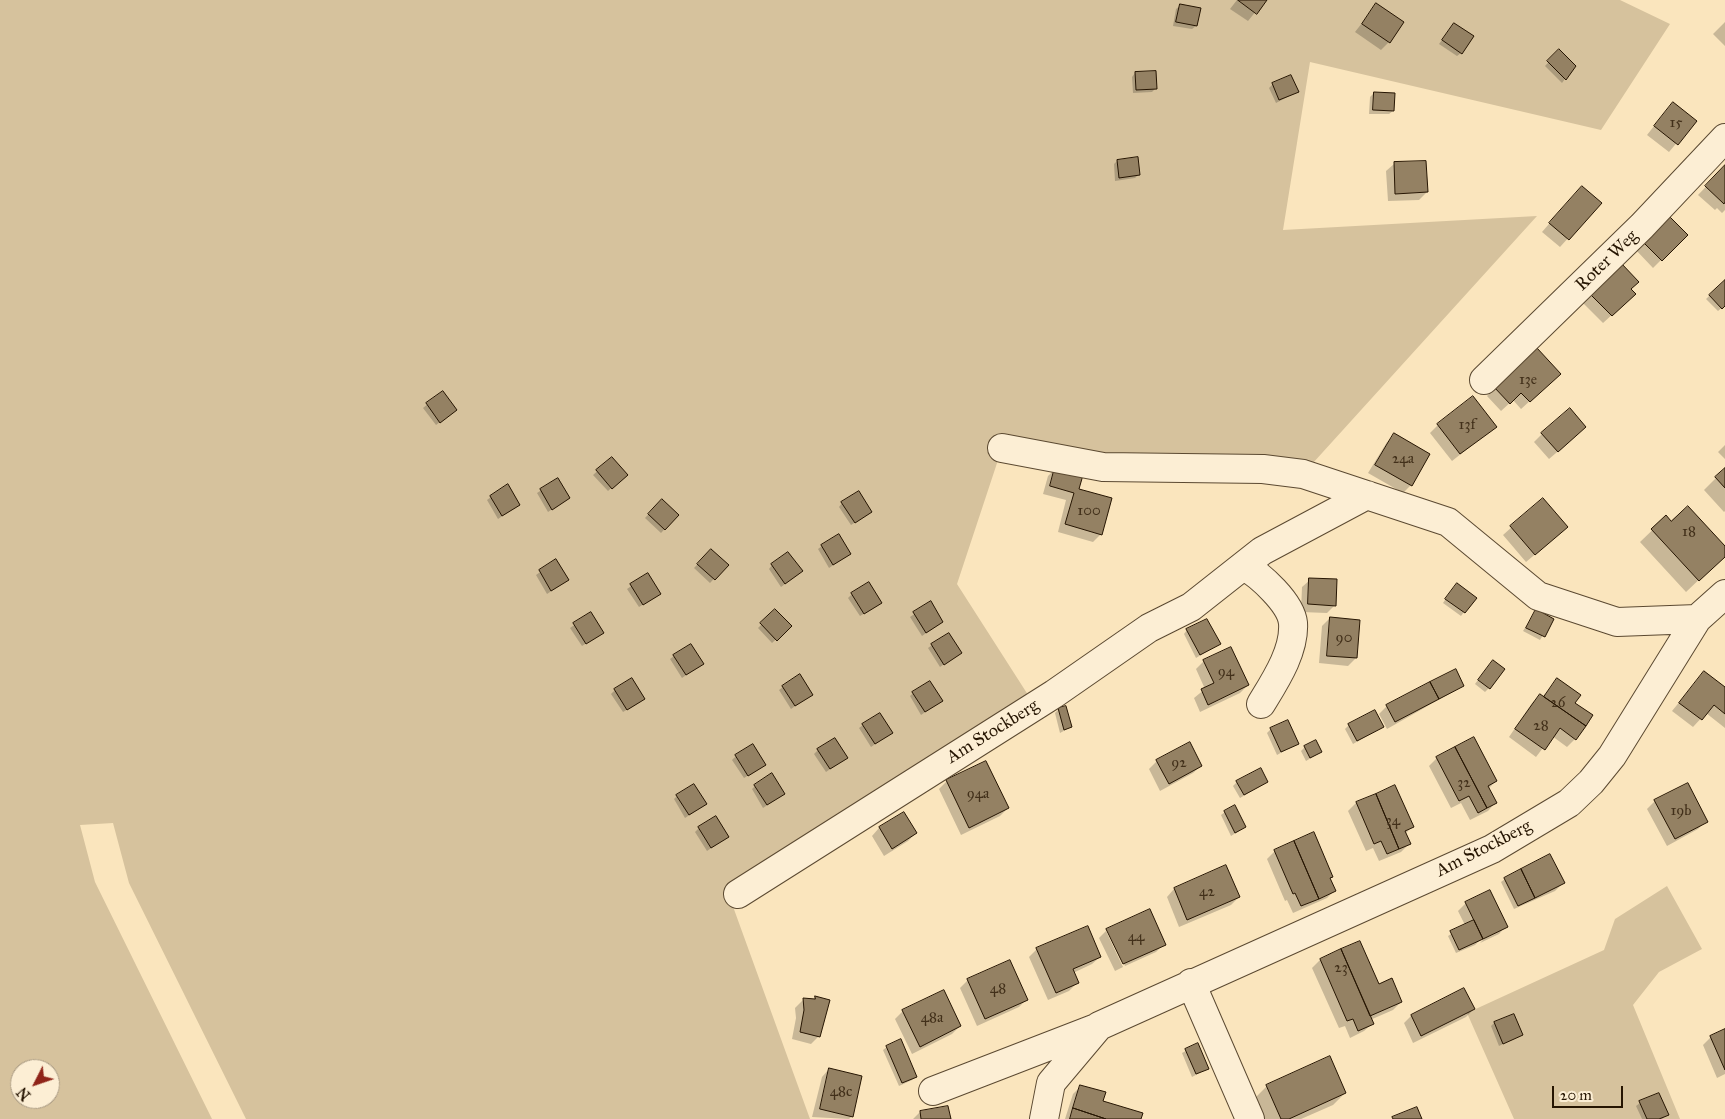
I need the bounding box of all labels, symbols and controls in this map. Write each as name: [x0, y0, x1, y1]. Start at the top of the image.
house number: 15: [1670, 114, 1682, 132]
street label: Roter Weg: [1571, 226, 1643, 296]
house number: 13e: [1519, 371, 1537, 389]
house number: 13f: [1459, 416, 1475, 434]
house number: 24a: [1392, 450, 1414, 468]
house number: 100: [1077, 502, 1101, 520]
house number: 18: [1682, 523, 1696, 541]
house number: 90: [1336, 629, 1352, 647]
house number: 94: [1218, 663, 1234, 681]
house number: 26: [1550, 694, 1566, 712]
street label: Am Stockberg: [943, 695, 1043, 769]
house number: 28: [1533, 717, 1549, 735]
house number: 92: [1171, 754, 1187, 772]
house number: 32: [1457, 774, 1471, 792]
house number: 94a: [967, 785, 989, 803]
house number: 19b: [1670, 802, 1692, 820]
house number: 34: [1386, 812, 1400, 830]
street label: Am Stockberg: [1433, 816, 1535, 882]
house number: 42: [1199, 883, 1215, 901]
house number: 44: [1128, 928, 1144, 946]
house number: 23: [1334, 959, 1348, 977]
house number: 48: [990, 980, 1006, 998]
house number: 48a: [921, 1009, 943, 1027]
north arrow: [10, 1059, 60, 1109]
scale bar: [1555, 1076, 1626, 1108]
text: N: [14, 1083, 34, 1104]
house number: 48c: [830, 1083, 852, 1101]
text: 20 m: [1560, 1086, 1592, 1104]

